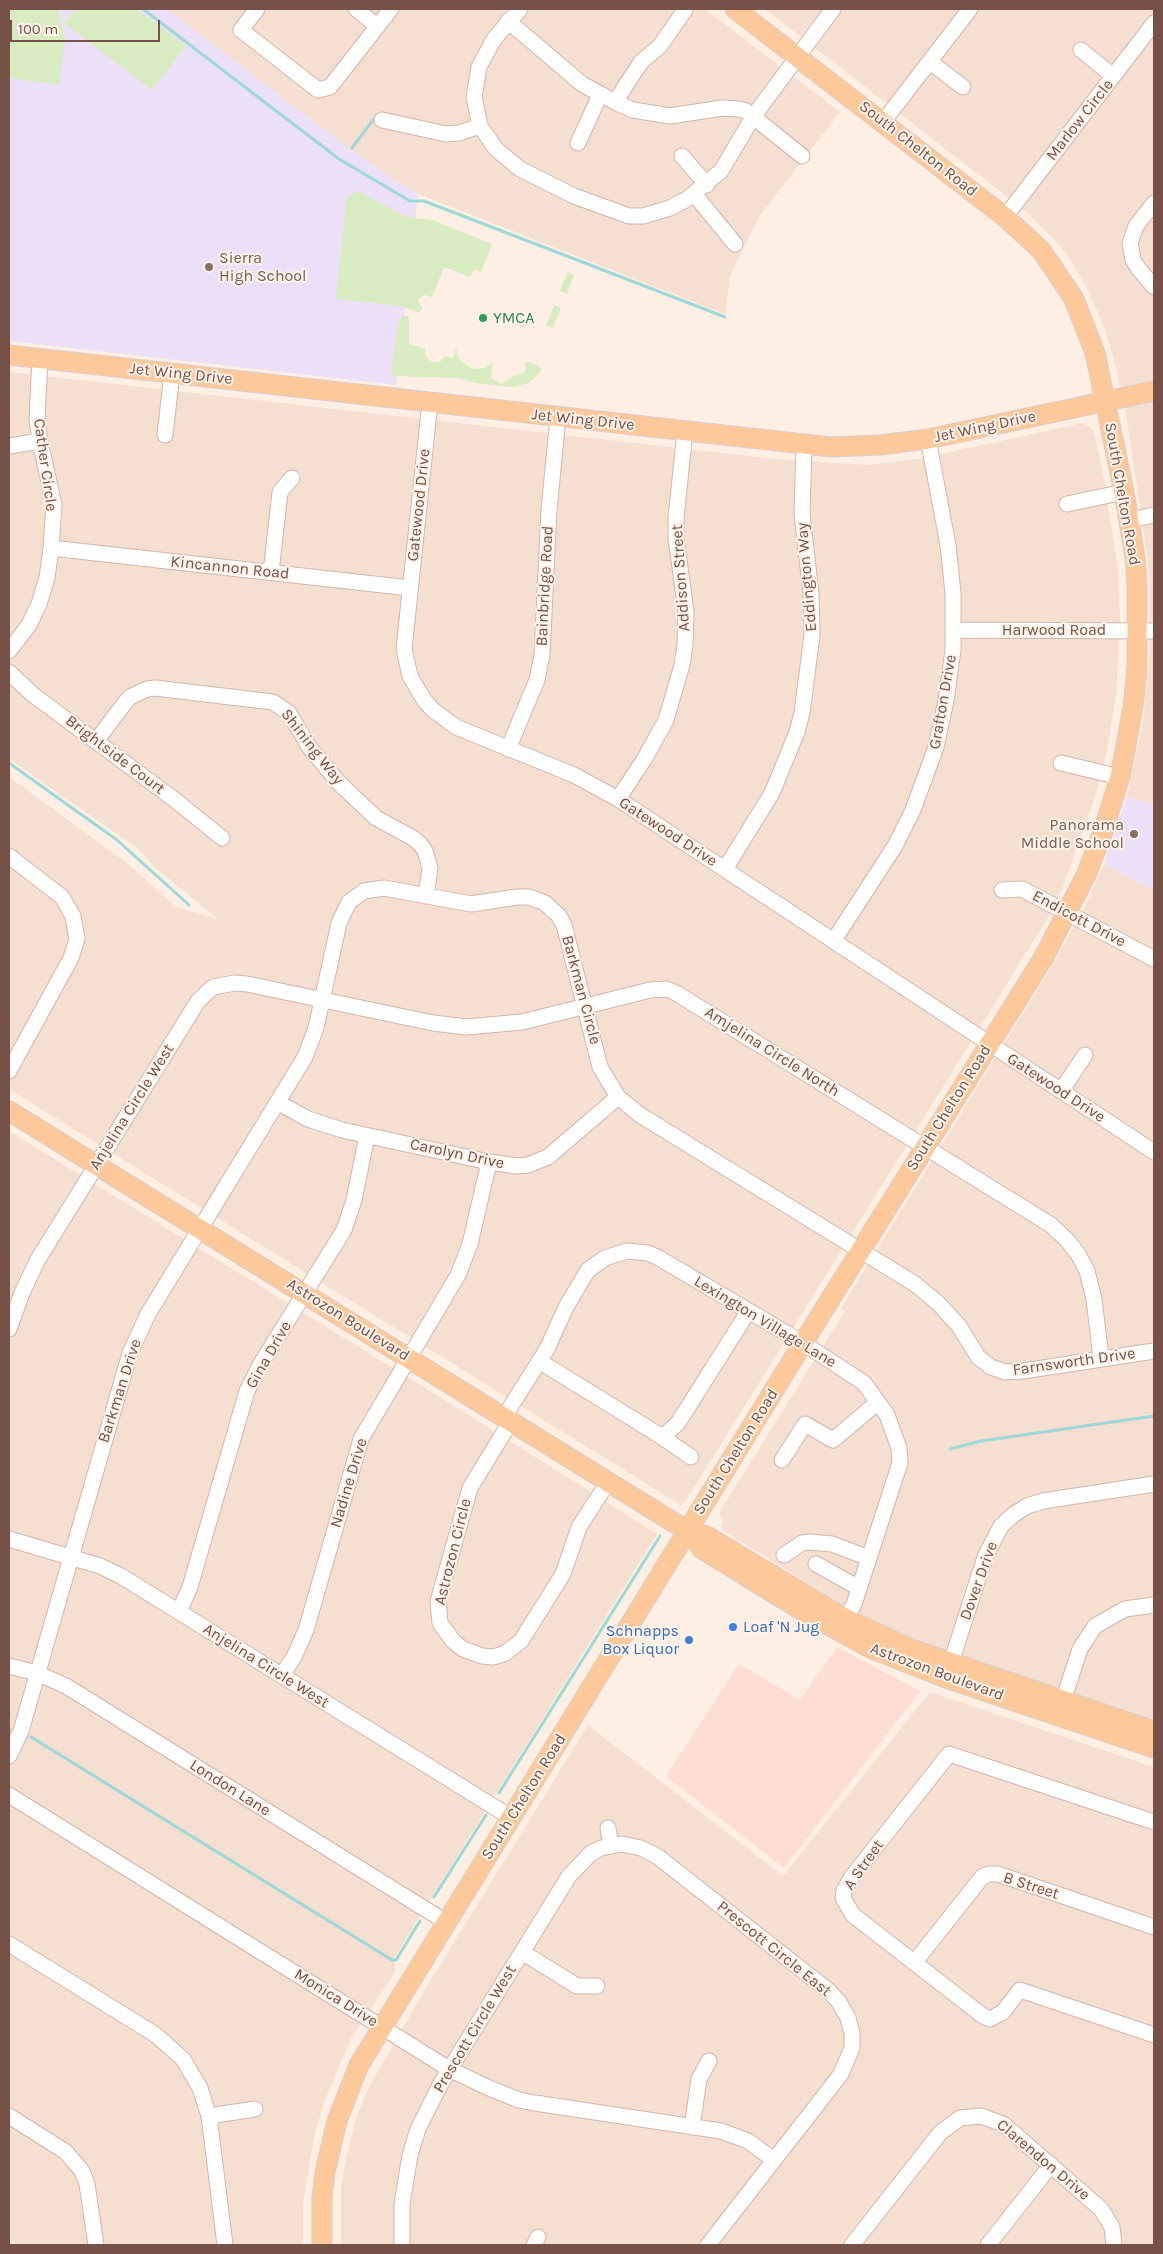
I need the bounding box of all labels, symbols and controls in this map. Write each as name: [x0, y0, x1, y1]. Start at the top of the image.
scale bar: [12, 10, 162, 42]
text: 100 m: [18, 20, 58, 38]
street label: Marlow Circle: [1042, 75, 1118, 165]
street label: South Chelton Road: [855, 97, 981, 201]
place label: Sierra High School: [219, 248, 307, 286]
marker: Sierra High School: [203, 261, 215, 273]
place label: YMCA: [493, 308, 534, 328]
marker: YMCA: [477, 312, 489, 324]
street label: Jet Wing Drive: [129, 359, 233, 389]
street label: Jet Wing Drive: [531, 405, 635, 435]
street label: Jet Wing Drive: [932, 407, 1038, 447]
street label: Cather Circle: [29, 417, 61, 513]
street label: South Chelton Road: [1100, 421, 1144, 567]
street label: Gatewood Drive: [404, 448, 434, 562]
street label: Eddington Way: [793, 522, 821, 632]
street label: Addison Street: [668, 524, 694, 632]
street label: Bainbridge Road: [532, 525, 558, 647]
street label: Kincannon Road: [170, 552, 290, 584]
street label: Harwood Road: [1002, 620, 1106, 640]
street label: Grafton Drive: [925, 653, 961, 751]
street label: Shining Way: [276, 705, 348, 789]
street label: Brightside Court: [61, 711, 169, 799]
street label: Gatewood Drive: [615, 793, 721, 871]
place label: Panorama Middle School: [1021, 815, 1124, 853]
marker: Panorama Middle School: [1128, 828, 1140, 840]
street label: Endicott Drive: [1029, 886, 1129, 952]
street label: Barkman Circle: [557, 933, 605, 1047]
street label: Amjelina Circle North: [701, 1003, 843, 1101]
street label: Anjelina Circle West: [85, 1040, 179, 1174]
street label: South Chelton Road: [902, 1042, 996, 1174]
street label: Gatewood Drive: [1003, 1049, 1109, 1127]
street label: Carolyn Drive: [408, 1135, 506, 1173]
street label: Lexington Village Lane: [690, 1272, 840, 1372]
street label: Astrozon Boulevard: [283, 1274, 413, 1366]
street label: Gina Drive: [242, 1318, 296, 1392]
street label: Barkman Drive: [94, 1337, 146, 1445]
street label: Farnsworth Drive: [1011, 1344, 1137, 1380]
street label: South Chelton Road: [689, 1386, 783, 1518]
street label: Nadine Drive: [326, 1436, 372, 1530]
street label: Astrozon Circle: [430, 1497, 476, 1607]
street label: Dover Drive: [956, 1539, 1002, 1623]
place label: Loaf 'N Jug: [743, 1617, 819, 1637]
street label: Anjelina Circle West: [199, 1619, 333, 1713]
place label: Schnapps Box Liquor: [603, 1621, 679, 1659]
marker: Loaf 'N Jug: [727, 1621, 739, 1633]
marker: Schnapps Box Liquor: [683, 1634, 695, 1646]
street label: Astrozon Boulevard: [867, 1639, 1007, 1705]
street label: South Chelton Road: [477, 1731, 571, 1863]
street label: London Lane: [186, 1756, 274, 1820]
street label: A Street: [840, 1836, 888, 1894]
street label: B Street: [1001, 1868, 1061, 1904]
street label: Prescott Circle East: [713, 1897, 835, 2001]
street label: Prescott Circle West: [429, 1962, 521, 2096]
street label: Monica Drive: [291, 1965, 381, 2031]
street label: Clarendon Drive: [992, 2115, 1094, 2205]

